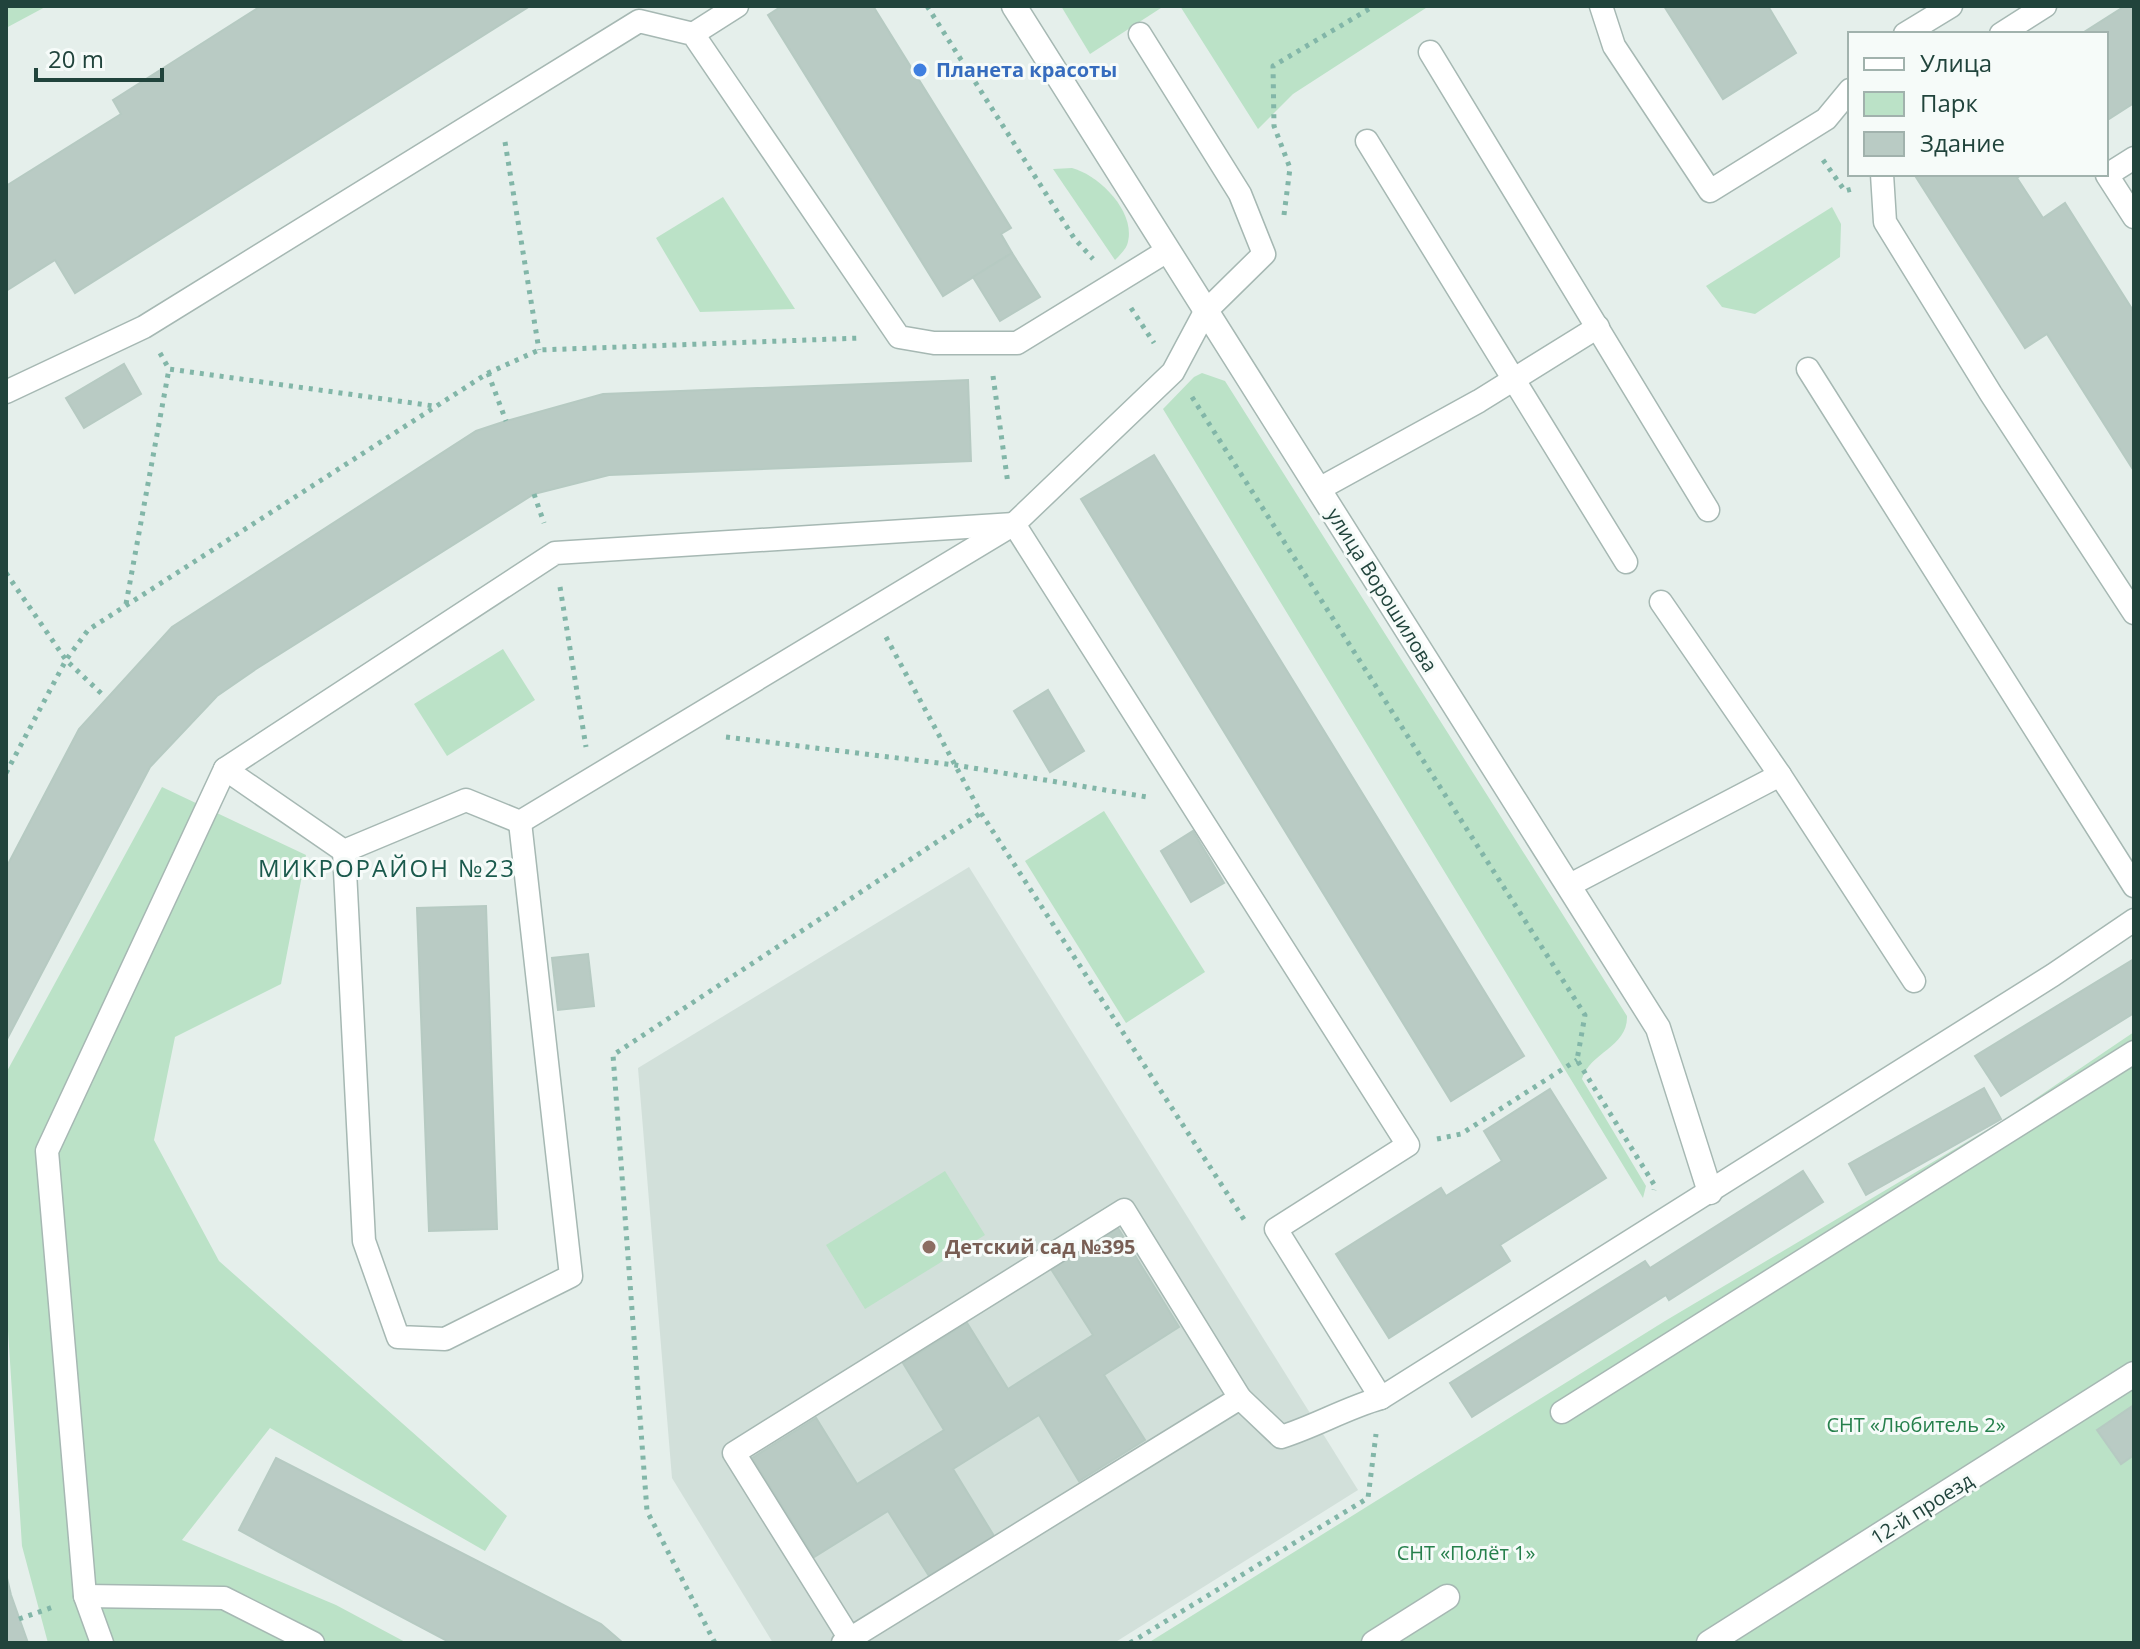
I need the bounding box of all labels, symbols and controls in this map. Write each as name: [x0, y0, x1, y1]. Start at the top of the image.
scale bar: [36, 32, 162, 82]
legend: [1848, 32, 2108, 176]
text: 20 m: [48, 42, 104, 75]
text: Улица: [1920, 46, 1992, 79]
place label: Планета красоты: [936, 56, 1117, 83]
marker: Планета красоты: [911, 61, 929, 79]
text: Парк: [1920, 86, 1978, 119]
text: Здание: [1920, 126, 2005, 159]
street label: улица Ворошилова: [1321, 503, 1444, 677]
district label: МИКРОРАЙОН №23: [258, 851, 516, 884]
place label: Детский сад №395: [945, 1233, 1136, 1260]
marker: Детский сад №395: [920, 1238, 938, 1256]
park label: СНТ «Любитель 2»: [1826, 1411, 2006, 1438]
street label: 12-й проезд: [1865, 1466, 1979, 1551]
park label: СНТ «Полёт 1»: [1397, 1539, 1535, 1566]

